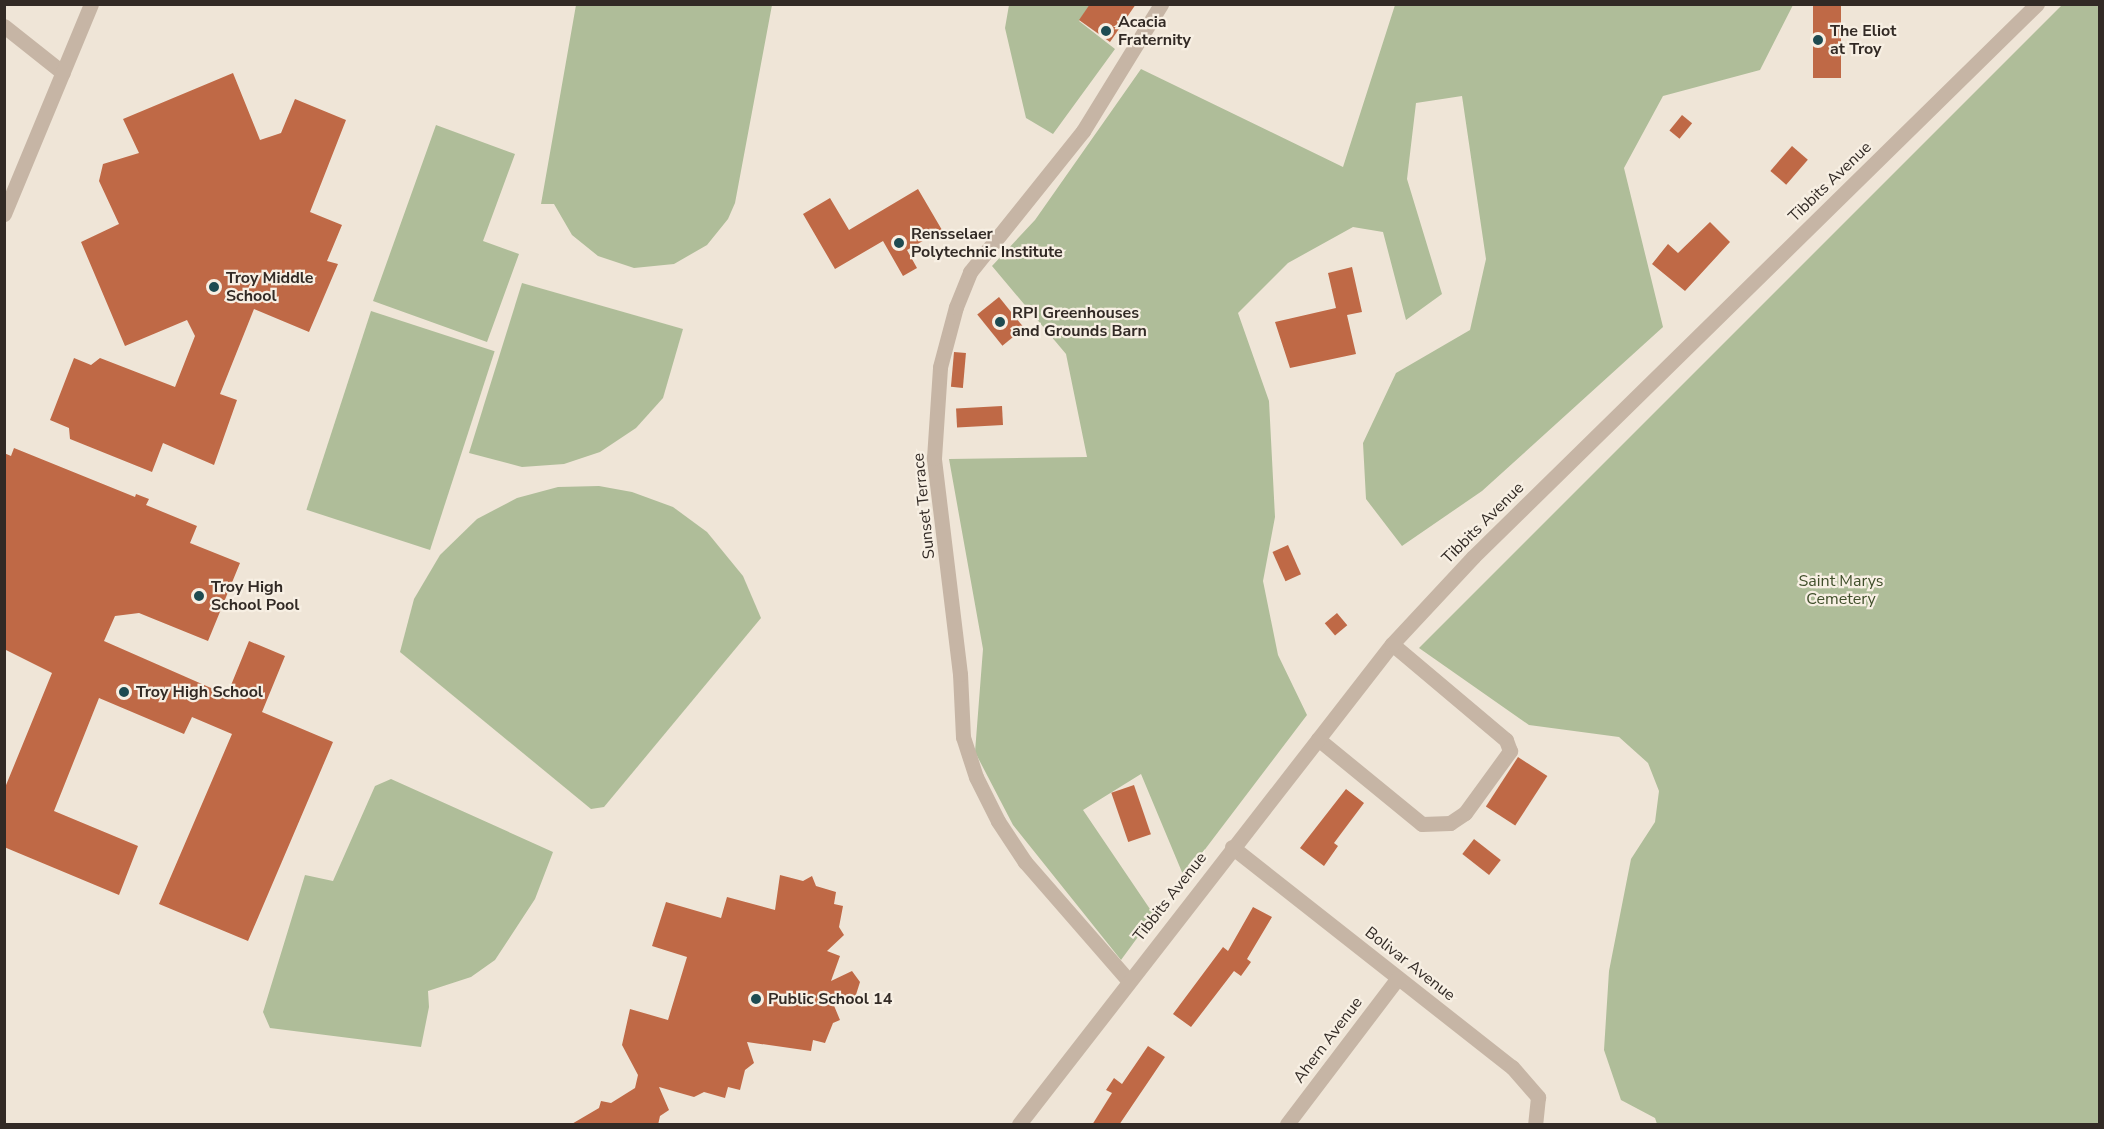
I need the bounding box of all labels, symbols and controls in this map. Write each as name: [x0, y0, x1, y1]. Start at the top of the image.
place label: Acacia Fraternity: [1118, 12, 1191, 50]
place label: The Eliot at Troy: [1830, 21, 1896, 59]
marker: Acacia Fraternity: [1099, 24, 1113, 38]
marker: The Eliot at Troy: [1811, 33, 1825, 47]
street label: Tibbits Avenue: [1785, 138, 1875, 226]
place label: Rensselaer Polytechnic Institute: [911, 224, 1063, 262]
marker: Rensselaer Polytechnic Institute: [892, 236, 906, 250]
place label: Troy Middle School: [226, 268, 313, 306]
marker: Troy Middle School: [207, 280, 221, 294]
place label: RPI Greenhouses and Grounds Barn: [1012, 303, 1147, 341]
marker: RPI Greenhouses and Grounds Barn: [993, 315, 1007, 329]
street label: Sunset Terrace: [909, 452, 939, 560]
street label: Tibbits Avenue: [1438, 478, 1528, 568]
park label: Saint Marys Cemetery: [1799, 571, 1883, 609]
place label: Troy High School Pool: [211, 577, 299, 615]
marker: Troy High School Pool: [192, 589, 206, 603]
place label: Troy High School: [136, 682, 263, 702]
marker: Troy High School: [117, 685, 131, 699]
street label: Tibbits Avenue: [1129, 849, 1211, 945]
street label: Bolivar Avenue: [1361, 923, 1459, 1005]
place label: Public School 14: [768, 989, 892, 1009]
marker: Public School 14: [749, 992, 763, 1006]
street label: Ahern Avenue: [1289, 993, 1367, 1087]

